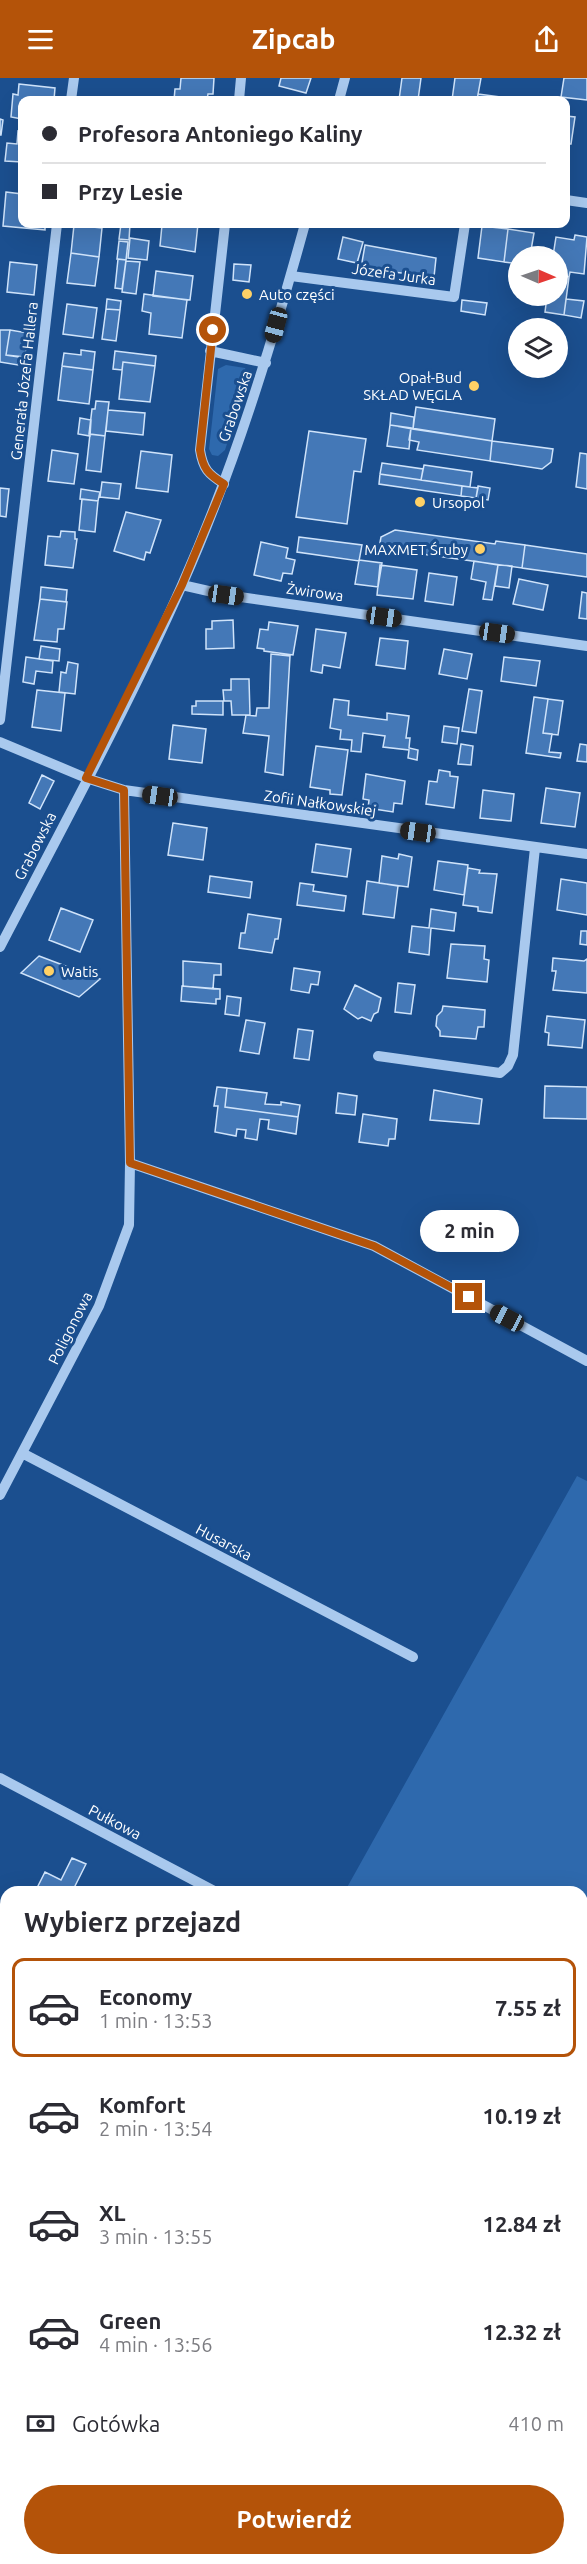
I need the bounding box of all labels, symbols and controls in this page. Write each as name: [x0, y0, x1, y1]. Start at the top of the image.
icon: menu: [24, 23, 57, 56]
icon: share: [530, 23, 563, 56]
text: Zipcab: [252, 24, 335, 54]
text: Profesora Antoniego Kaliny: [78, 121, 363, 146]
text: Przy Lesie: [78, 179, 183, 204]
north arrow: [508, 246, 568, 306]
map controls: [508, 246, 568, 378]
street label: Józefa Jurka: [351, 260, 437, 288]
place label: Auto części: [259, 286, 335, 303]
marker: Auto części: [240, 287, 254, 301]
street label: Generała Józefa Hallera: [7, 301, 41, 461]
car: [263, 305, 289, 345]
route start: [199, 316, 226, 343]
button: layers: [508, 318, 568, 378]
street label: Grabowska: [215, 368, 255, 444]
place label: Opał-Bud SKŁAD WĘGLA: [363, 369, 462, 403]
marker: Opał-Bud SKŁAD WĘGLA: [467, 379, 481, 393]
place label: Ursopol: [432, 494, 485, 511]
marker: Ursopol: [413, 495, 427, 509]
place label: MAXMET Śruby: [364, 541, 468, 558]
marker: MAXMET Śruby: [473, 542, 487, 556]
street label: Żwirowa: [285, 580, 345, 604]
car: [207, 584, 245, 606]
car: [365, 606, 403, 628]
car: [478, 622, 516, 644]
car: [141, 785, 179, 807]
street label: Zofii Nałkowskiej: [263, 787, 377, 819]
street label: Grabowska: [11, 809, 59, 883]
car: [399, 821, 437, 843]
place label: Watis: [61, 963, 98, 980]
marker: Watis: [42, 964, 56, 978]
callout: 2 min: [420, 1210, 518, 1252]
text: 2 min: [444, 1219, 495, 1242]
route end: [455, 1283, 482, 1310]
street label: Poligonowa: [44, 1289, 96, 1367]
car: [487, 1302, 527, 1334]
street label: Husarska: [193, 1520, 255, 1564]
street label: Pułkowa: [86, 1801, 144, 1843]
text: Wybierz przejazd: [24, 1907, 241, 1937]
icon: car: [27, 1981, 81, 2035]
text: Economy: [99, 1984, 192, 2009]
text: 7.55 zł: [495, 1995, 561, 2020]
text: 1 min · 13:53: [99, 2009, 213, 2032]
icon: car: [27, 2089, 81, 2143]
text: Komfort: [99, 2092, 186, 2117]
text: 10.19 zł: [482, 2103, 561, 2128]
text: 2 min · 13:54: [99, 2117, 213, 2140]
icon: car: [27, 2197, 81, 2251]
text: XL: [99, 2200, 126, 2225]
text: 12.84 zł: [482, 2211, 561, 2236]
text: 3 min · 13:55: [99, 2225, 213, 2248]
icon: car: [27, 2305, 81, 2359]
text: Green: [99, 2308, 161, 2333]
text: 12.32 zł: [482, 2319, 561, 2344]
text: 4 min · 13:56: [99, 2333, 213, 2356]
icon: cash: [24, 2407, 57, 2440]
text: Gotówka: [72, 2411, 160, 2436]
text: 410 m: [508, 2412, 564, 2435]
button: Potwierdź: [24, 2485, 564, 2554]

